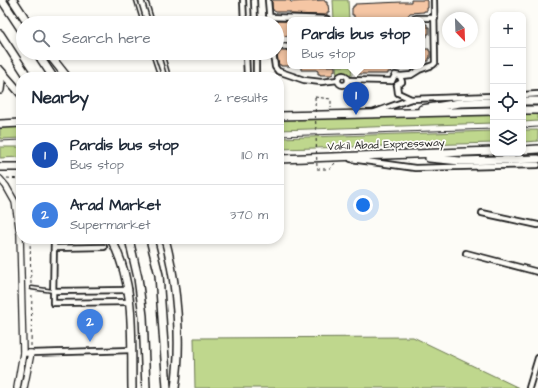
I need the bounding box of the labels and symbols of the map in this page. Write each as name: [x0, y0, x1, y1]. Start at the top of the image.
north arrow: [442, 12, 478, 48]
pin: 1: [343, 82, 369, 115]
street label: Vakil Abad Expressway: [327, 135, 445, 155]
your location: [353, 195, 373, 215]
pin: 2: [77, 309, 103, 342]

